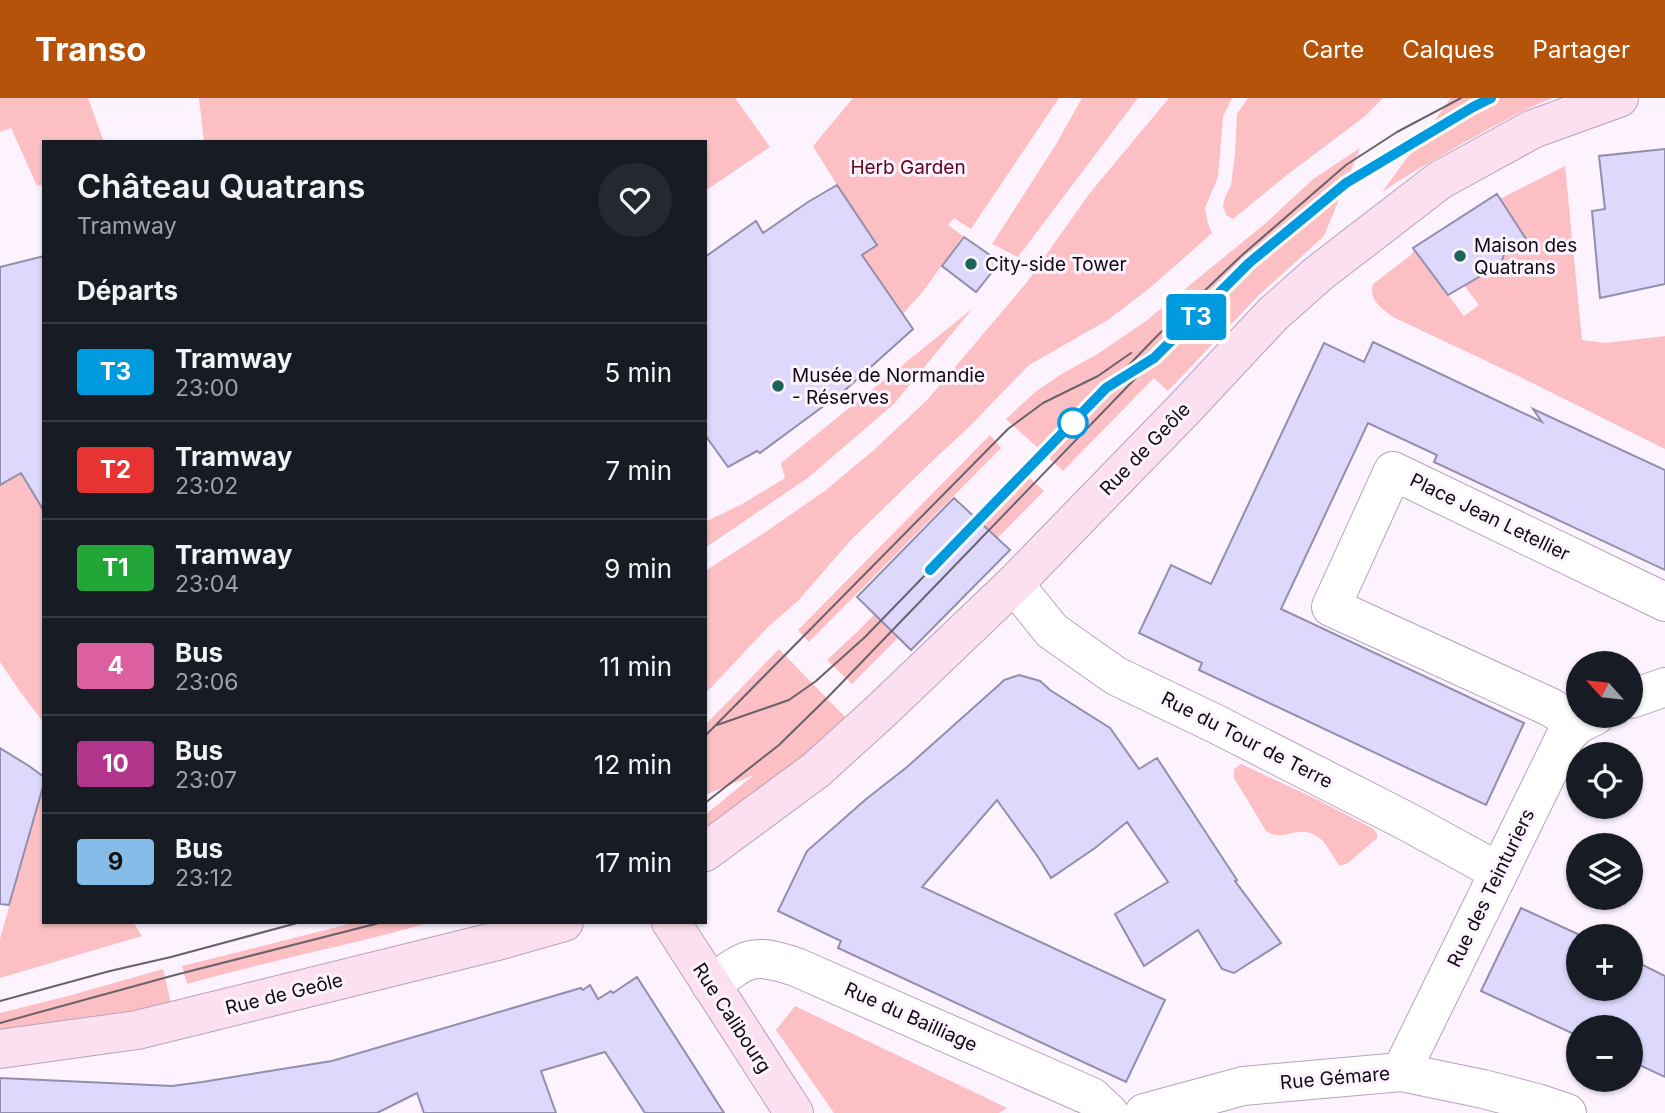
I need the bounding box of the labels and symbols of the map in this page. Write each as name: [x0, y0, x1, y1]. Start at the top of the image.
park label: Herb Garden: [850, 156, 966, 179]
place label: Maison des Quatrans: [1474, 234, 1577, 279]
marker: Maison des Quatrans: [1452, 248, 1468, 264]
place label: City-side Tower: [985, 253, 1127, 276]
marker: City-side Tower: [963, 256, 979, 272]
line badge: T3: [1164, 294, 1228, 340]
place label: Musée de Normandie - Réserves: [792, 364, 985, 409]
marker: Musée de Normandie - Réserves: [770, 378, 786, 394]
street label: Rue de Geôle: [1095, 398, 1195, 500]
unlabelled marker: [1058, 408, 1088, 438]
street label: Place Jean Letellier: [1406, 468, 1574, 566]
north arrow: [1566, 651, 1643, 728]
street label: Rue du Tour de Terre: [1157, 687, 1337, 793]
street label: Rue des Teinturiers: [1443, 805, 1539, 971]
street label: Rue Calibourg: [688, 959, 776, 1077]
street label: Rue de Geôle: [223, 968, 345, 1020]
street label: Rue du Bailliage: [841, 977, 981, 1057]
street label: Rue Gémare: [1279, 1062, 1391, 1094]

